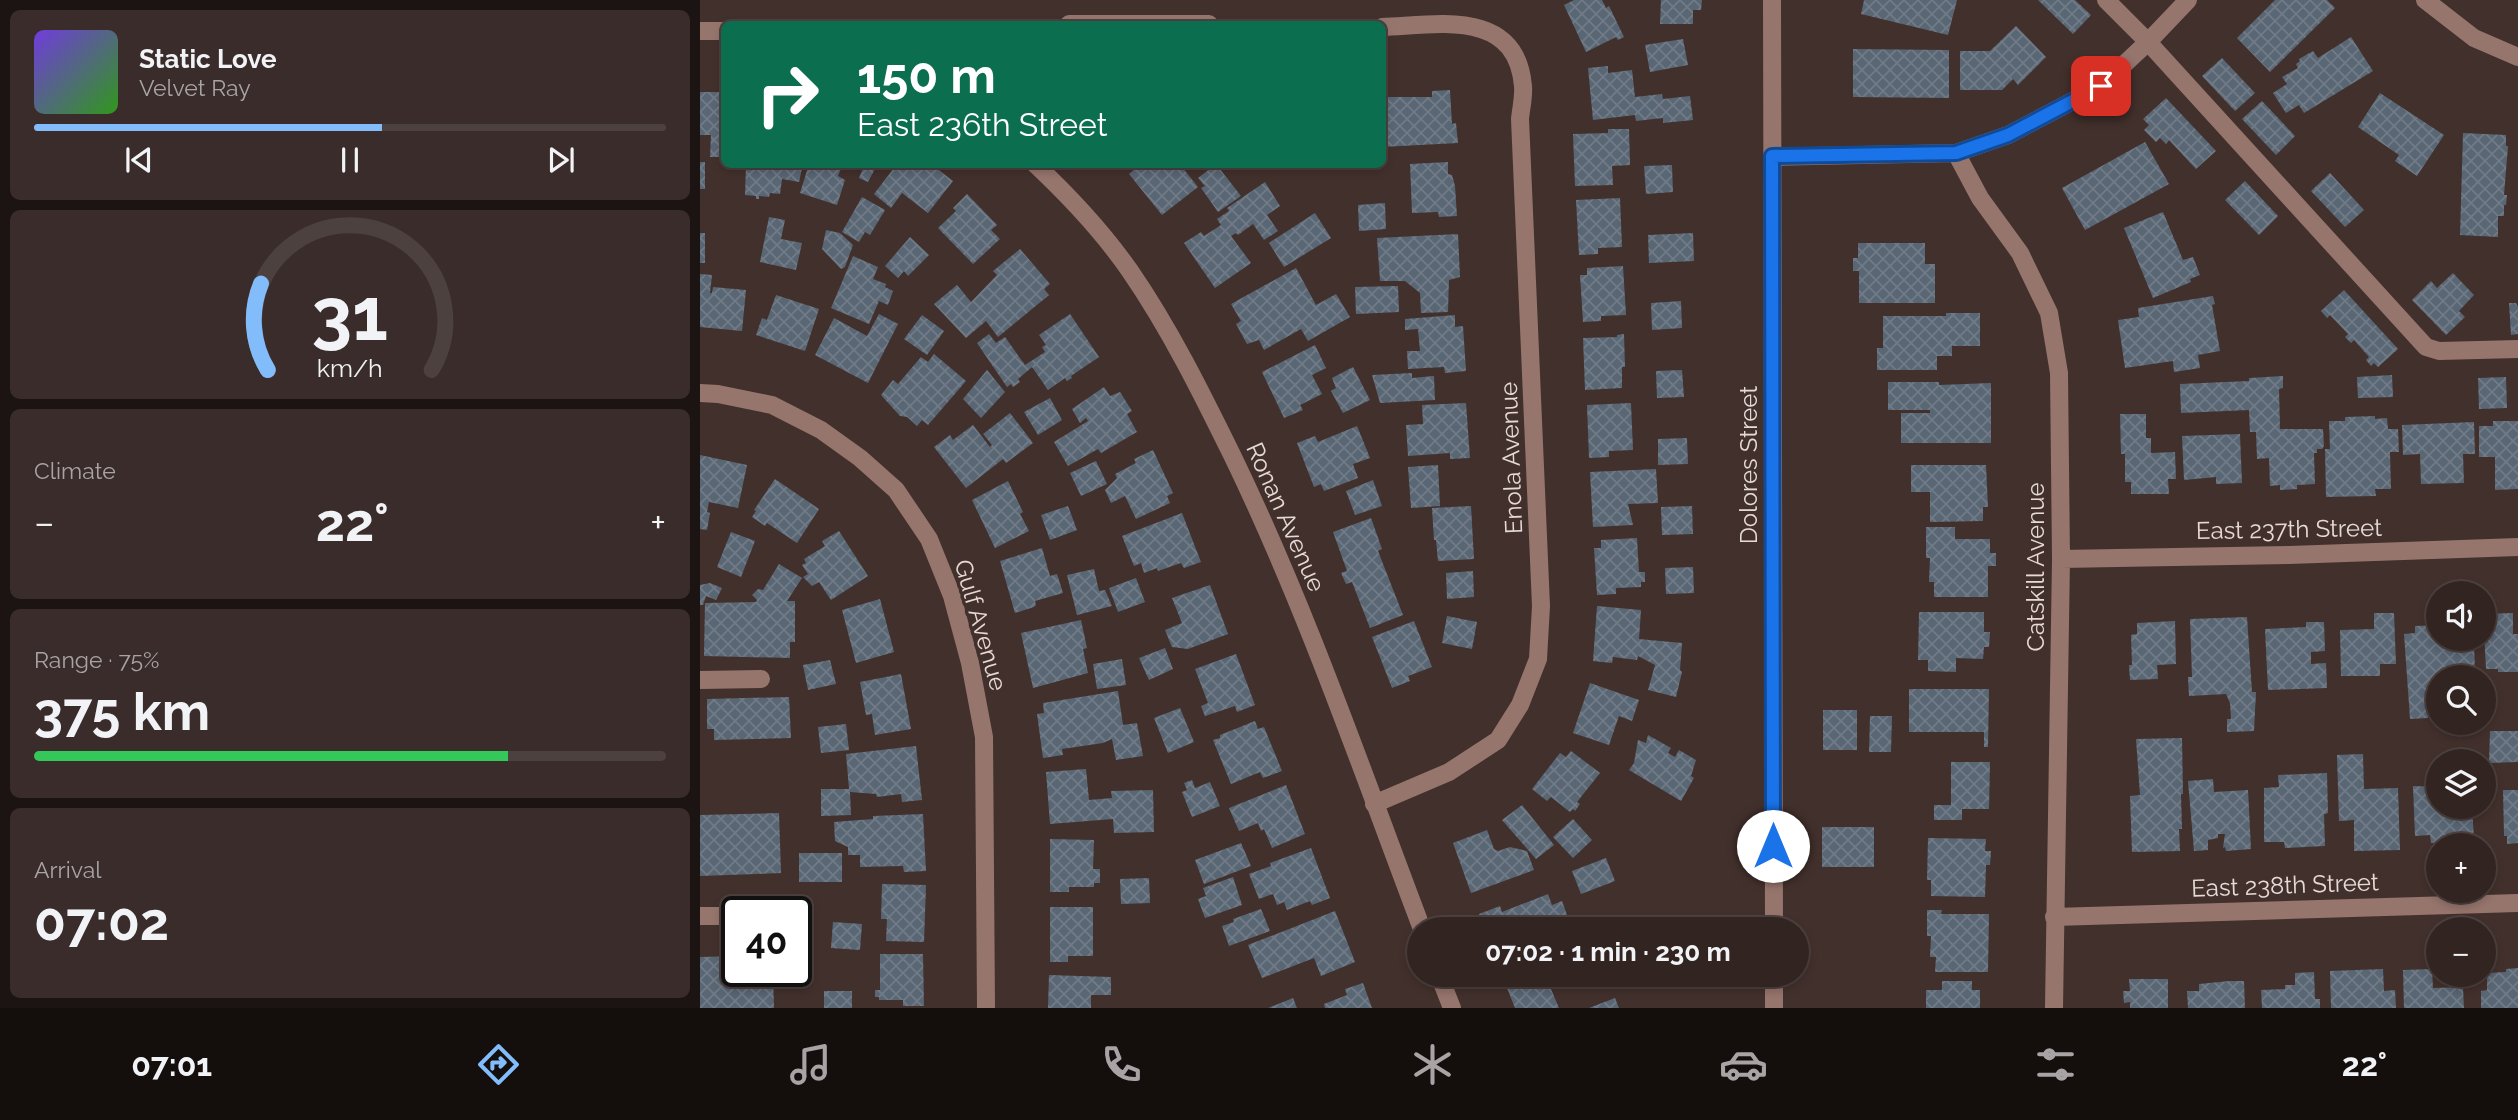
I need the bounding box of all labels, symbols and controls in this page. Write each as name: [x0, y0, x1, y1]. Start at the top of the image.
text: Static Love: [139, 44, 277, 74]
text: 150 m: [857, 47, 996, 104]
icon: right: [742, 49, 833, 140]
pin: [2071, 56, 2131, 116]
icon: arrive: [2082, 67, 2120, 105]
text: Velvet Ray: [139, 74, 251, 101]
text: East 236th Street: [857, 106, 1107, 143]
icon: previous: [120, 141, 158, 179]
icon: pause: [331, 141, 369, 179]
icon: next: [542, 141, 580, 179]
text: 31: [312, 273, 388, 358]
text: km/h: [317, 353, 383, 383]
street label: Enola Avenue: [1494, 382, 1528, 534]
street label: Dolores Street: [1734, 386, 1763, 544]
street label: Ronan Avenue: [1240, 438, 1332, 596]
text: Climate: [34, 457, 116, 484]
street label: Catskill Avenue: [2021, 483, 2050, 651]
text: 22°: [316, 492, 389, 553]
text: −: [34, 500, 54, 545]
text: +: [650, 500, 666, 545]
street label: East 237th Street: [2196, 513, 2382, 545]
street label: Gulf Avenue: [948, 556, 1014, 694]
map controls: [2426, 581, 2496, 987]
button: sound: [2426, 581, 2496, 651]
text: Range · 75%: [34, 646, 159, 673]
button: search: [2426, 665, 2496, 735]
text: 375 km: [34, 681, 210, 742]
button: layers: [2426, 749, 2496, 819]
position arrow: [1736, 809, 1810, 883]
button: +: [2426, 833, 2496, 903]
text: Arrival: [34, 856, 101, 883]
street label: East 238th Street: [2191, 867, 2379, 903]
text: 07:02: [34, 891, 169, 952]
speed limit sign: 40: [721, 896, 812, 987]
button: −: [2426, 917, 2496, 987]
text: 07:02 · 1 min · 230 m: [1485, 937, 1731, 967]
icon: directions: [474, 1040, 523, 1089]
icon: music: [786, 1040, 835, 1089]
icon: phone: [1097, 1040, 1146, 1089]
icon: climate: [1408, 1040, 1457, 1089]
icon: car: [1719, 1040, 1768, 1089]
icon: filters: [2031, 1040, 2080, 1089]
text: 07:01: [131, 1046, 212, 1083]
text: 22°: [2342, 1046, 2387, 1083]

